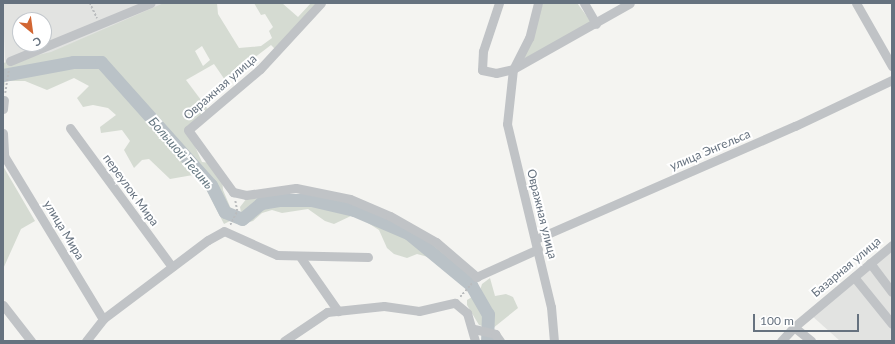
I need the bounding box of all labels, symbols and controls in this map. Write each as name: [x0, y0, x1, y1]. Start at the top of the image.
north arrow: [12, 12, 52, 52]
text: С: [31, 35, 44, 50]
street label: Овражная улица: [181, 51, 259, 123]
water label: Большой Тегинь: [145, 114, 217, 192]
street label: улица Энгельса: [668, 127, 752, 173]
street label: переулок Мира: [100, 151, 162, 229]
street label: Овражная улица: [524, 168, 560, 260]
street label: улица Мира: [41, 198, 87, 262]
street label: Базарная улица: [808, 234, 884, 300]
scale bar: [755, 306, 861, 332]
text: 100 m: [760, 313, 794, 328]

